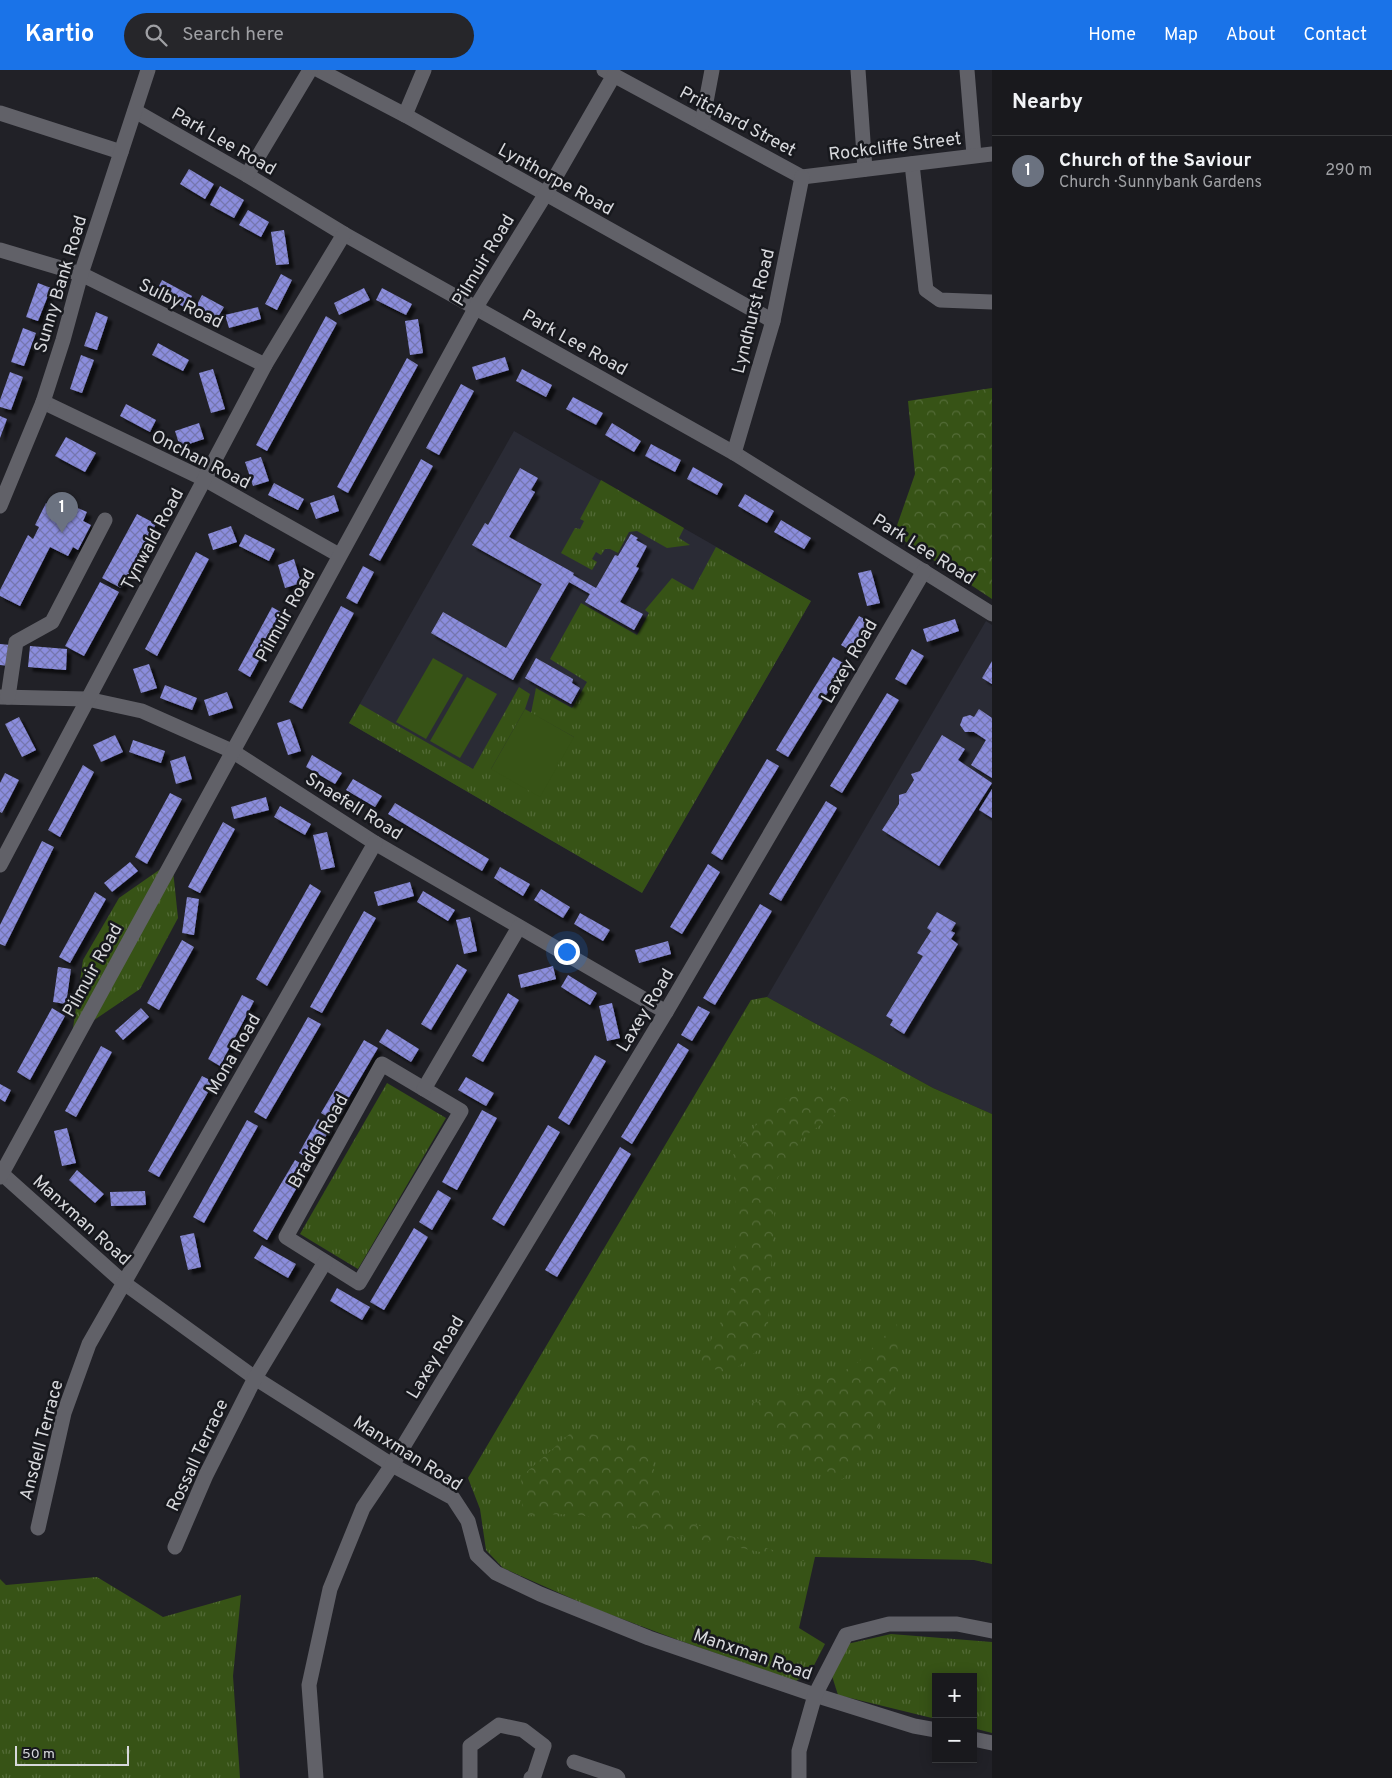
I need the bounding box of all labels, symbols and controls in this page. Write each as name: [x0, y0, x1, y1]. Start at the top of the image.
search box: [124, 13, 474, 58]
text: Kartio: [25, 20, 94, 50]
icon: search: [142, 21, 170, 49]
text: Search here: [182, 23, 284, 47]
text: Home: [1088, 24, 1136, 47]
text: Map: [1164, 24, 1198, 47]
text: About: [1226, 24, 1275, 47]
text: Contact: [1303, 24, 1367, 47]
street label: Pritchard Street: [675, 82, 800, 163]
text: Nearby: [1012, 89, 1083, 116]
street label: Park Lee Road: [167, 103, 280, 182]
street label: Rockcliffe Street: [827, 128, 963, 167]
street label: Lynthorpe Road: [493, 139, 617, 222]
text: Church of the Saviour: [1059, 149, 1251, 173]
text: 1: [1025, 161, 1031, 181]
text: 290 m: [1325, 161, 1372, 181]
text: Church · Sunnybank Gardens: [1059, 173, 1262, 193]
street label: Pilmuir Road: [448, 210, 521, 311]
street label: Sunny Bank Road: [30, 213, 93, 356]
street label: Lyndhurst Road: [728, 247, 781, 376]
street label: Sulby Road: [134, 274, 226, 335]
street label: Park Lee Road: [518, 305, 631, 382]
street label: Onchan Road: [147, 425, 254, 495]
street label: Tynwald Road: [117, 485, 190, 595]
pin: 1: [46, 492, 78, 533]
street label: Park Lee Road: [867, 510, 979, 591]
street label: Pilmuir Road: [251, 565, 321, 667]
street label: Laxey Road: [817, 616, 884, 708]
street label: Snaefell Road: [300, 768, 406, 846]
street label: Pilmuir Road: [58, 920, 128, 1022]
your location: [554, 939, 580, 965]
street label: Laxey Road: [612, 965, 680, 1057]
street label: Mona Road: [202, 1010, 267, 1099]
street label: Bradda Road: [284, 1091, 355, 1193]
street label: Manxman Road: [27, 1171, 135, 1271]
street label: Laxey Road: [402, 1312, 470, 1404]
street label: Ansdell Terrace: [15, 1377, 70, 1503]
street label: Rossall Terrace: [162, 1396, 234, 1515]
street label: Manxman Road: [348, 1412, 466, 1497]
street label: Manxman Road: [690, 1624, 815, 1687]
map controls: [932, 1673, 977, 1763]
button: +: [932, 1673, 977, 1718]
button: −: [932, 1718, 977, 1763]
scale bar: [15, 1743, 129, 1766]
text: 50 m: [22, 1746, 55, 1763]

